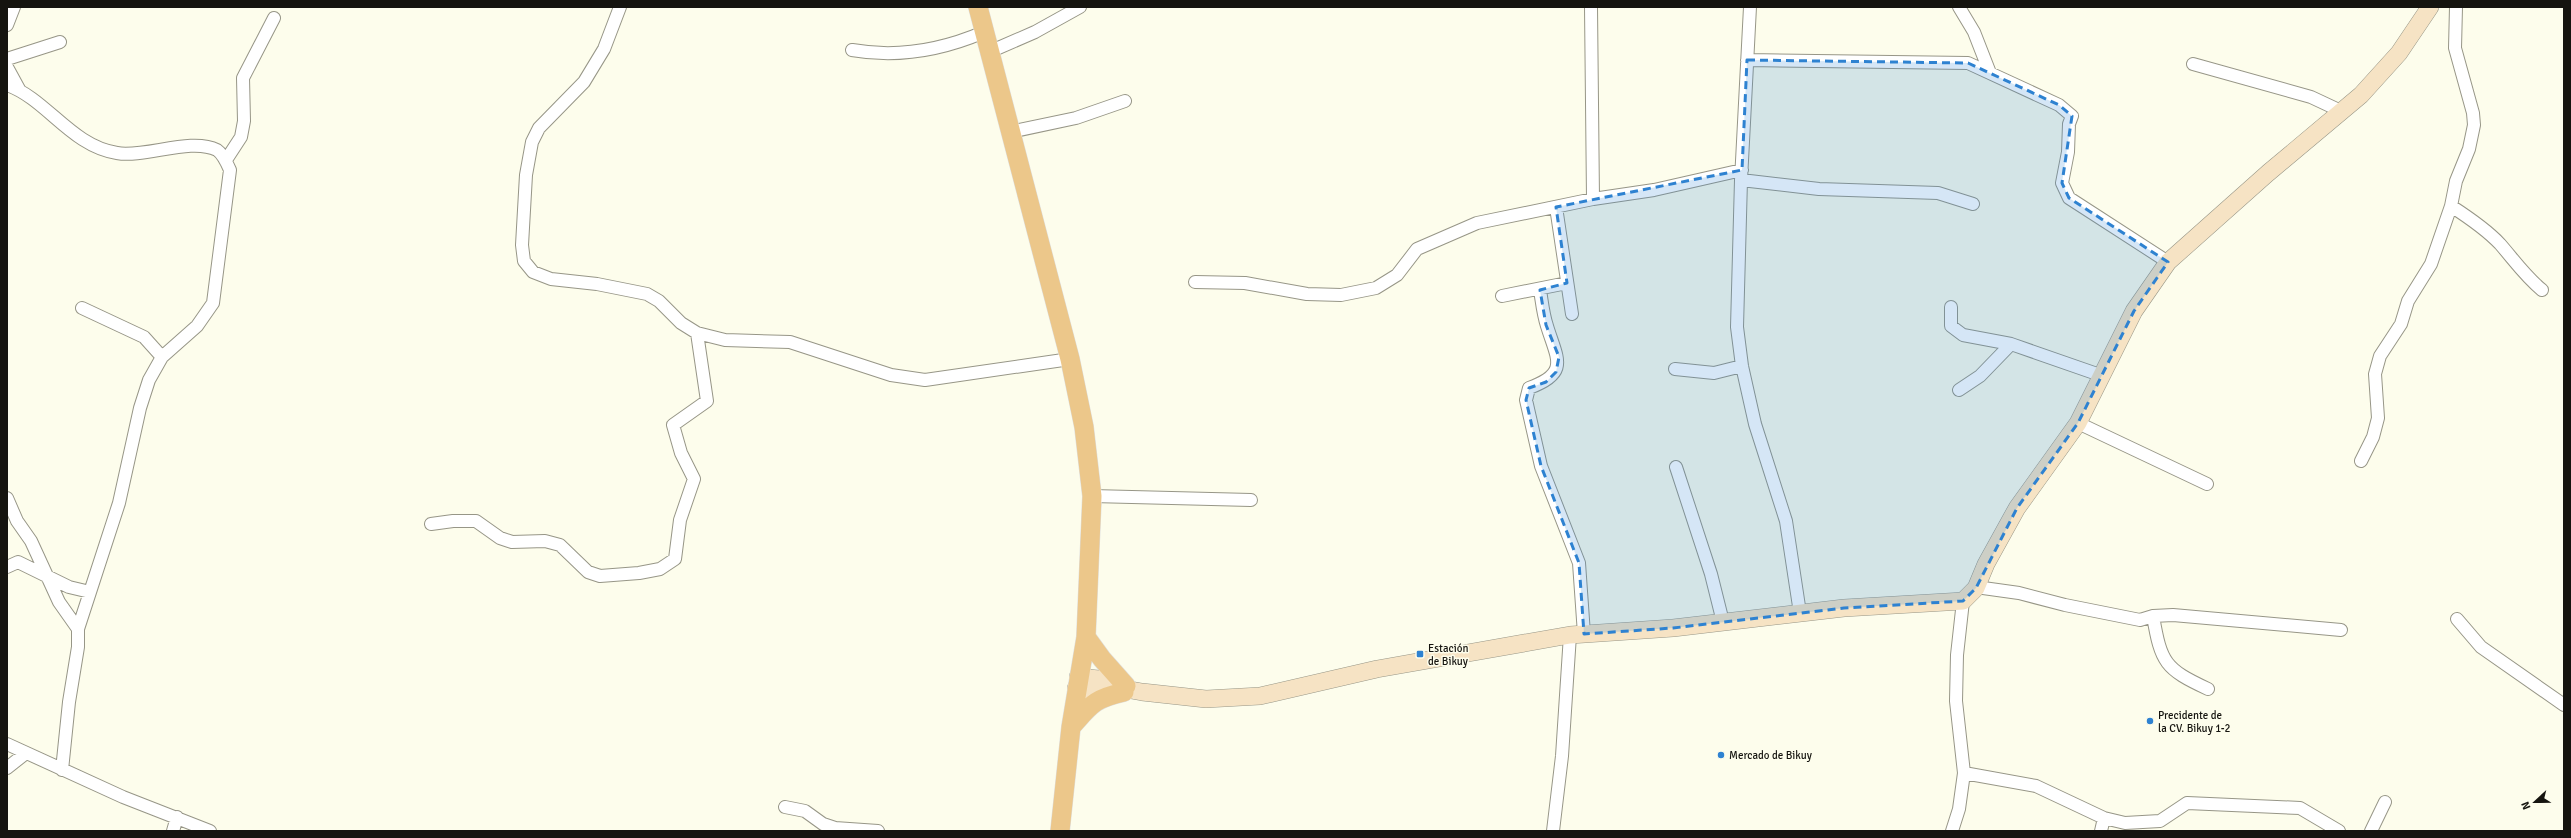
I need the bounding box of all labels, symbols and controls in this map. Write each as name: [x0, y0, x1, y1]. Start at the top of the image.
place label: Estación de Bikuy: [1428, 642, 1469, 668]
marker: Estación de Bikuy: [1415, 649, 1425, 659]
place label: Precidente de la CV. Bikuy 1-2: [2158, 709, 2231, 735]
marker: Precidente de la CV. Bikuy 1-2: [2145, 716, 2155, 726]
place label: Mercado de Bikuy: [1729, 749, 1813, 762]
marker: Mercado de Bikuy: [1716, 750, 1726, 760]
north arrow: [2515, 782, 2555, 822]
text: N: [2519, 800, 2534, 812]

